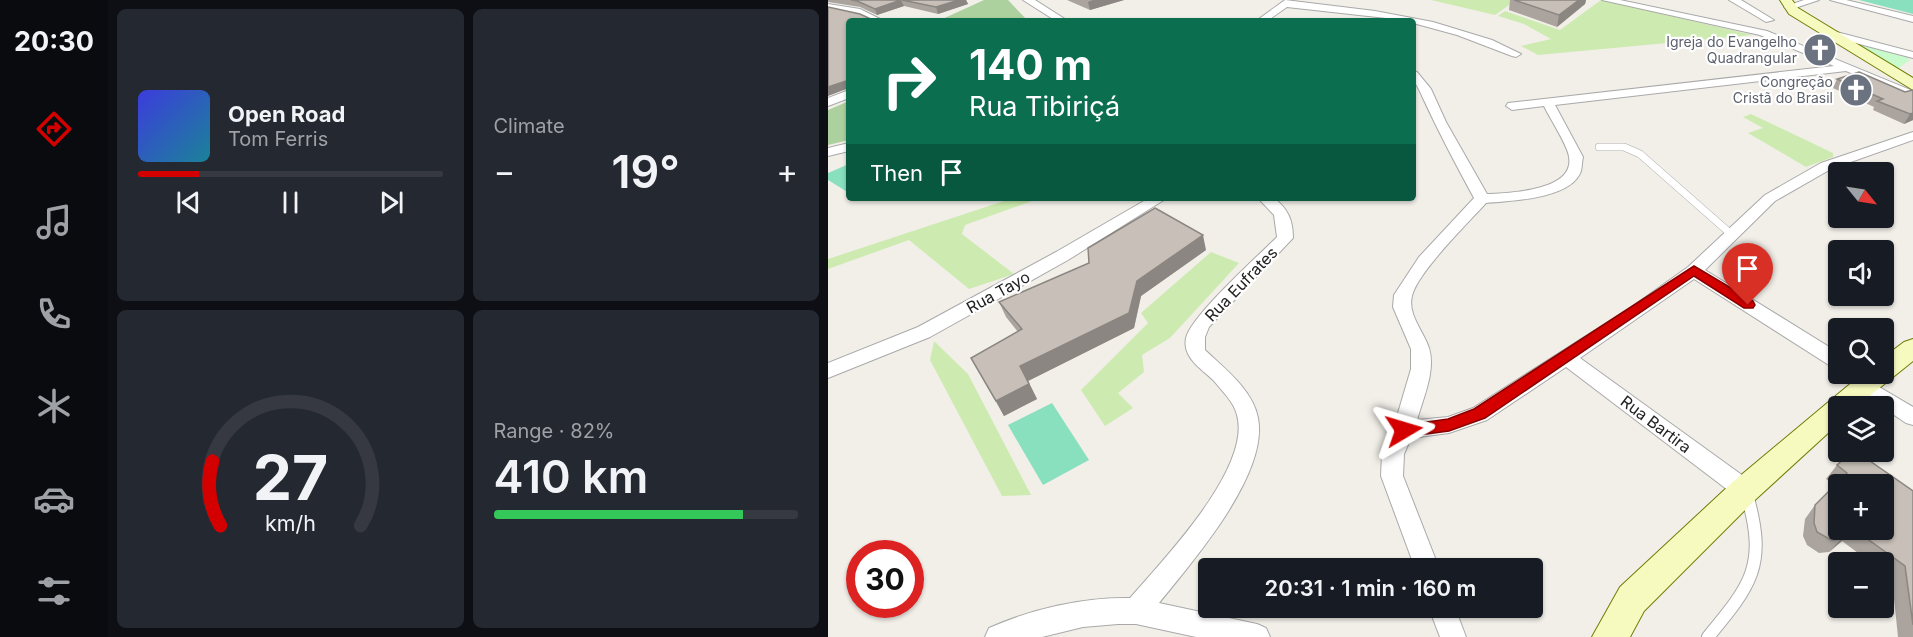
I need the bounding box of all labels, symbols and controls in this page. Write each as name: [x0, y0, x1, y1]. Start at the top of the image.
text: 20:30: [14, 25, 94, 58]
church icon: Igreja do Evangelho Quadrangular: [1802, 32, 1838, 68]
place label: Igreja do Evangelho Quadrangular: [1666, 33, 1797, 66]
text: 140 m: [969, 39, 1092, 90]
icon: right: [870, 42, 948, 120]
church icon: Congreção Cristã do Brasil: [1838, 72, 1874, 108]
place label: Congreção Cristã do Brasil: [1733, 73, 1833, 106]
text: Rua Tibiriçá: [969, 90, 1120, 123]
text: Open Road: [228, 101, 345, 127]
icon: directions: [33, 108, 75, 150]
text: Climate: [494, 114, 565, 138]
text: Tom Ferris: [228, 127, 328, 151]
text: 19°: [612, 144, 680, 199]
text: −: [494, 151, 515, 191]
text: +: [776, 151, 798, 191]
icon: arrive: [935, 156, 968, 189]
text: Then: [870, 160, 923, 186]
north arrow: [1828, 162, 1894, 228]
map controls: [1828, 162, 1894, 618]
icon: previous: [172, 186, 205, 219]
icon: pause: [274, 186, 307, 219]
icon: next: [375, 186, 408, 219]
icon: music: [33, 201, 75, 243]
button: sound: [1828, 240, 1894, 306]
street label: Rua Eufrates: [1200, 242, 1282, 326]
pin: [1722, 243, 1773, 305]
icon: arrive: [1731, 252, 1764, 285]
street label: Rua Tayo: [963, 266, 1033, 318]
icon: phone: [33, 293, 75, 335]
button: search: [1828, 318, 1894, 384]
icon: climate: [33, 385, 75, 427]
street label: Rua Bartira: [1617, 391, 1695, 457]
button: layers: [1828, 396, 1894, 462]
position arrow: [1372, 398, 1436, 462]
text: Range · 82%: [494, 419, 614, 443]
text: 27: [252, 440, 328, 515]
text: 410 km: [494, 449, 648, 504]
button: +: [1828, 474, 1894, 540]
icon: car: [33, 478, 75, 520]
text: km/h: [265, 510, 316, 536]
speed limit sign: 30: [846, 540, 924, 618]
button: −: [1828, 552, 1894, 618]
icon: filters: [33, 570, 75, 612]
text: 20:31 · 1 min · 160 m: [1265, 575, 1476, 601]

